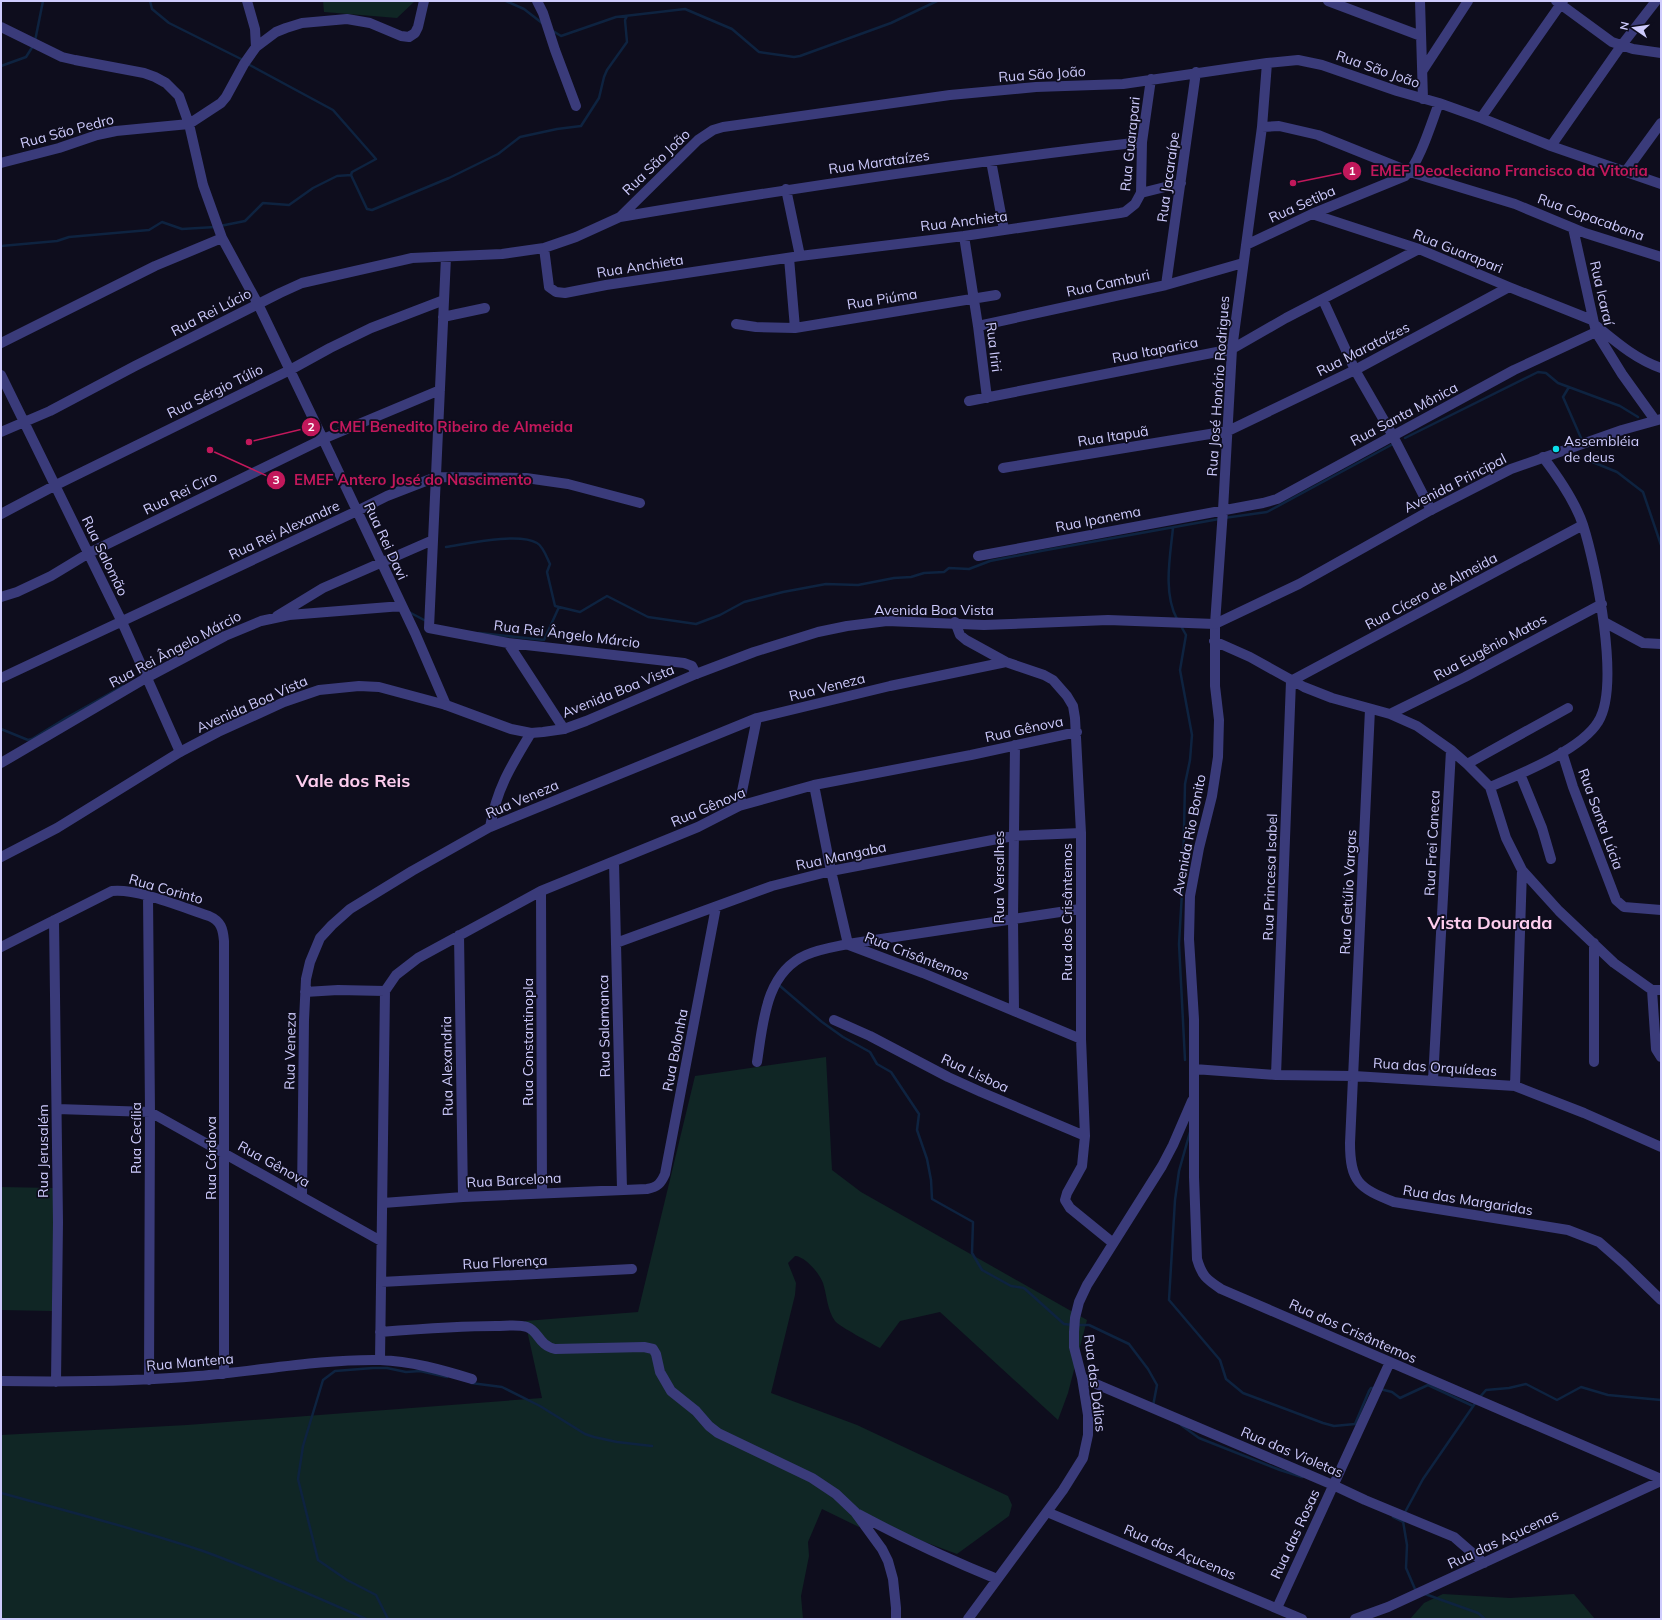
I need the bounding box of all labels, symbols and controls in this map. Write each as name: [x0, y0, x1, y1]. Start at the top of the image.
north arrow: [1614, 8, 1654, 48]
text: N: [1617, 20, 1632, 31]
street label: Rua São João: [1334, 46, 1422, 92]
street label: Rua São João: [998, 62, 1086, 86]
street label: Rua Guarapari: [1116, 96, 1144, 192]
street label: Rua São Pedro: [18, 110, 116, 152]
street label: Rua São João: [618, 125, 694, 199]
street label: Rua Jacaraípe: [1153, 131, 1183, 223]
street label: Rua Marataízes: [827, 146, 931, 178]
callout: EMEF Deocleciano Francisco da Vitoria: [1342, 158, 1656, 185]
text: EMEF Deocleciano Francisco da Vitoria: [1370, 161, 1648, 180]
text: 1: [1348, 163, 1356, 178]
street label: Rua Setiba: [1266, 181, 1338, 227]
street label: Rua Copacabana: [1535, 189, 1647, 245]
street label: Rua Anchieta: [919, 207, 1009, 235]
street label: Rua Guarapari: [1411, 225, 1505, 277]
street label: Rua Anchieta: [595, 250, 685, 282]
street label: Rua Icaraí: [1586, 259, 1618, 328]
street label: Rua Camburi: [1065, 265, 1151, 301]
street label: Rua Rei Lúcio: [168, 284, 254, 340]
street label: Rua Piúma: [846, 285, 918, 313]
street label: Rua José Honório Rodrigues: [1203, 295, 1233, 477]
street label: Rua Marataízes: [1313, 318, 1413, 380]
street label: Rua Iriri: [982, 321, 1006, 373]
street label: Rua Itaparica: [1110, 333, 1200, 367]
street label: Rua Sérgio Túlio: [164, 360, 266, 422]
street label: Rua Santa Mônica: [1347, 378, 1461, 450]
callout: CMEI Benedito Ribeiro de Almeida: [301, 414, 581, 441]
text: CMEI Benedito Ribeiro de Almeida: [329, 417, 573, 436]
text: 2: [307, 419, 315, 434]
street label: Rua Itapuã: [1076, 422, 1150, 450]
place label: Assembléia de deus: [1564, 432, 1639, 466]
marker: Assembléia de deus: [1551, 444, 1561, 454]
street label: Avenida Principal: [1401, 449, 1509, 517]
callout: EMEF Antero José do Nascimento: [266, 466, 540, 493]
street label: Rua Rei Ciro: [140, 467, 220, 519]
text: EMEF Antero José do Nascimento: [294, 470, 532, 489]
text: 3: [272, 472, 280, 487]
street label: Rua Rei Alexandre: [226, 496, 342, 564]
street label: Rua Rei Davi: [360, 499, 412, 583]
street label: Rua Ipanema: [1054, 502, 1142, 536]
street label: Rua Salomão: [78, 513, 132, 599]
street label: Rua Cícero de Almeida: [1362, 549, 1500, 633]
street label: Avenida Boa Vista: [874, 601, 994, 619]
street label: Rua Rei Ângelo Márcio: [106, 607, 244, 691]
street label: Rua Eugênio Matos: [1430, 610, 1550, 684]
street label: Rua Rei Ângelo Márcio: [493, 616, 641, 652]
street label: Avenida Boa Vista: [559, 660, 677, 722]
street label: Rua Veneza: [787, 669, 867, 705]
street label: Avenida Boa Vista: [194, 671, 310, 737]
street label: Rua Gênova: [983, 712, 1065, 746]
street label: Rua Santa Lúcia: [1574, 766, 1628, 872]
district label: Vale dos Reis: [295, 769, 410, 792]
street label: Avenida Rio Bonito: [1168, 773, 1210, 897]
street label: Rua Veneza: [483, 776, 561, 822]
street label: Rua Gênova: [668, 783, 748, 831]
street label: Rua Frei Caneca: [1420, 790, 1444, 896]
street label: Rua Princesa Isabel: [1259, 813, 1281, 941]
street label: Rua Getúlio Vargas: [1336, 829, 1360, 955]
street label: Rua Versalhes: [990, 831, 1008, 923]
street label: Rua Mangaba: [794, 838, 888, 874]
street label: Rua dos Crisântemos: [1058, 843, 1076, 981]
street label: Rua Corinto: [127, 870, 205, 908]
district label: Vista Dourada: [1426, 911, 1553, 934]
street label: Rua Crisântemos: [862, 928, 972, 984]
street label: Rua Salamanca: [594, 974, 614, 1078]
street label: Rua Constantinopla: [519, 978, 537, 1106]
street label: Rua Bolonha: [658, 1007, 692, 1093]
street label: Rua Veneza: [280, 1012, 300, 1090]
street label: Rua Alexandria: [437, 1016, 457, 1116]
street label: Rua Lisboa: [938, 1050, 1012, 1096]
street label: Rua das Orquídeas: [1372, 1054, 1498, 1080]
street label: Rua Cecília: [127, 1102, 145, 1174]
street label: Rua Jerusalém: [34, 1104, 52, 1198]
street label: Rua Córdova: [202, 1116, 220, 1200]
street label: Rua Gênova: [235, 1137, 313, 1191]
street label: Rua Barcelona: [466, 1169, 562, 1191]
street label: Rua das Margaridas: [1402, 1181, 1534, 1219]
street label: Rua Florença: [462, 1251, 548, 1273]
street label: Rua dos Crisântemos: [1286, 1295, 1420, 1367]
street label: Rua das Dálias: [1080, 1333, 1110, 1433]
street label: Rua Mantena: [146, 1349, 234, 1375]
street label: Rua das Violetas: [1238, 1422, 1346, 1482]
street label: Rua das Rosas: [1266, 1486, 1324, 1582]
street label: Rua das Açucenas: [1445, 1505, 1561, 1573]
street label: Rua das Açucenas: [1121, 1520, 1239, 1584]

